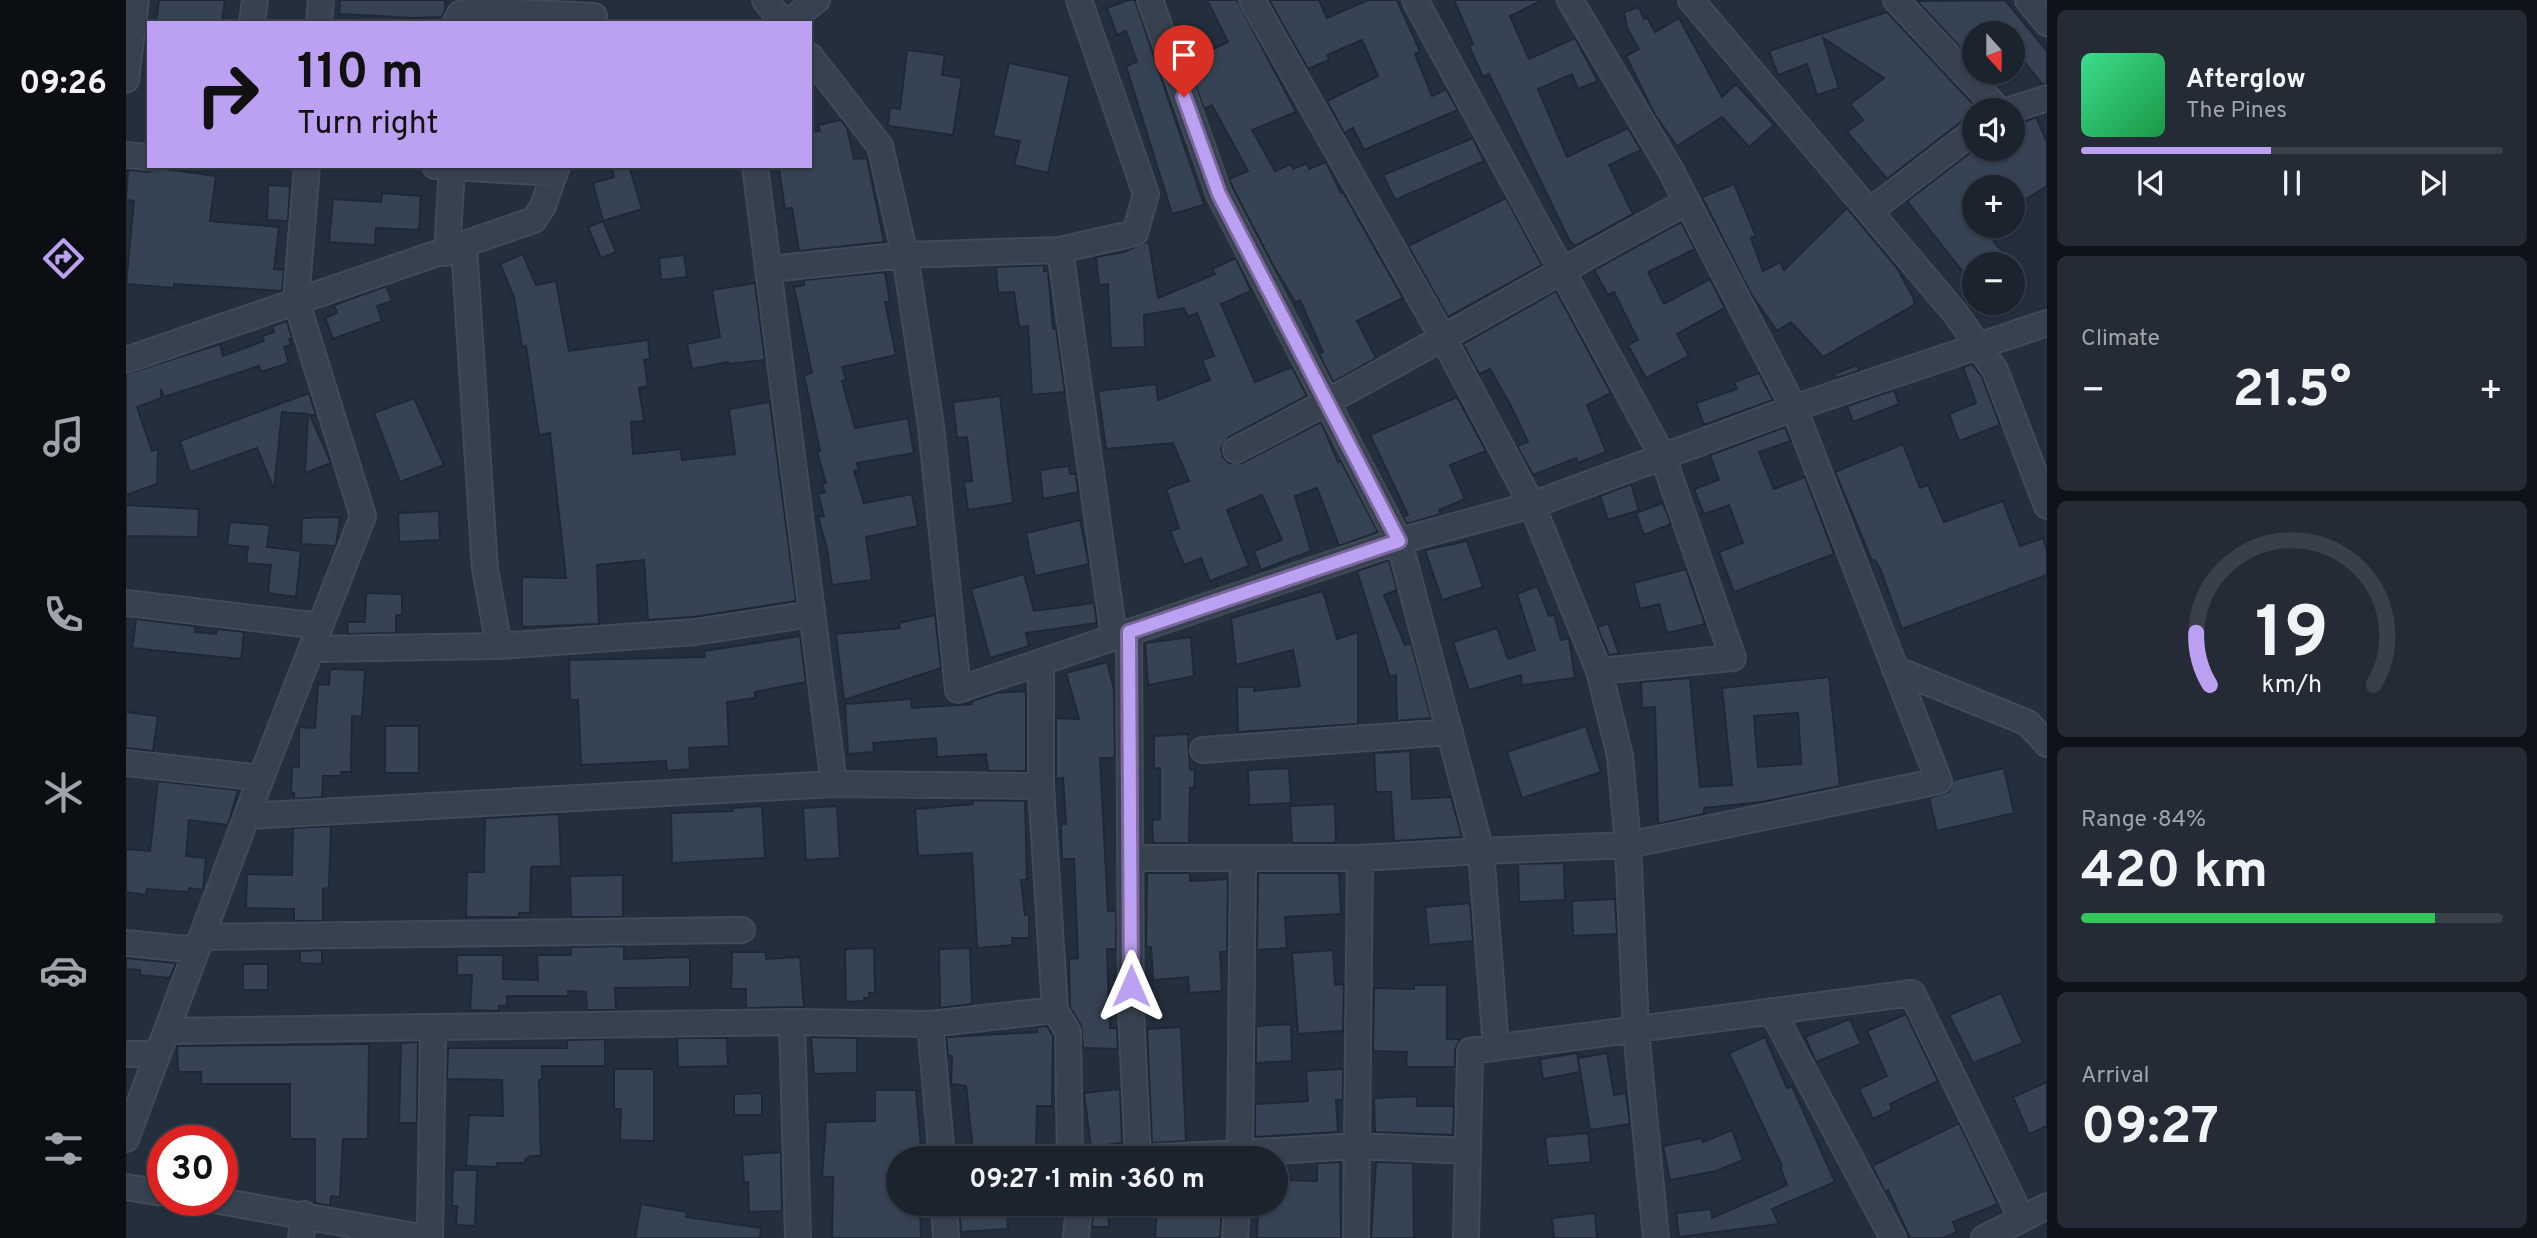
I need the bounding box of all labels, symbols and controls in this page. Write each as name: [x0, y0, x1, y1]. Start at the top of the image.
north arrow: [1962, 21, 2025, 84]
map controls: [1962, 21, 2025, 315]
pin: [1154, 25, 1214, 97]
icon: arrive: [1165, 36, 1203, 74]
text: 110 m: [297, 44, 424, 106]
icon: right: [182, 49, 273, 140]
text: Afterglow: [2186, 64, 2306, 97]
text: 09:26: [19, 65, 107, 105]
text: The Pines: [2186, 97, 2287, 126]
button: sound: [1962, 98, 2025, 161]
text: Turn right: [297, 105, 439, 145]
icon: previous: [2132, 164, 2170, 202]
icon: pause: [2273, 164, 2311, 202]
icon: next: [2414, 164, 2452, 202]
button: +: [1962, 175, 2025, 238]
icon: directions: [39, 234, 88, 283]
button: −: [1962, 252, 2025, 315]
text: Climate: [2081, 325, 2160, 354]
text: 21.5°: [2233, 359, 2351, 425]
text: −: [2081, 368, 2106, 417]
text: +: [2478, 368, 2503, 417]
icon: music: [39, 412, 88, 461]
icon: phone: [39, 590, 88, 639]
text: 19: [2255, 591, 2329, 683]
text: km/h: [2262, 670, 2322, 702]
icon: climate: [39, 768, 88, 817]
text: Range · 84%: [2081, 806, 2206, 835]
text: 420 km: [2081, 840, 2268, 906]
icon: car: [39, 946, 88, 995]
position arrow: [1094, 949, 1168, 1023]
text: Arrival: [2081, 1062, 2150, 1091]
text: 09:27: [2081, 1096, 2219, 1162]
icon: filters: [39, 1124, 88, 1173]
speed limit sign: 30: [147, 1125, 238, 1216]
text: 09:27 · 1 min · 360 m: [969, 1164, 1205, 1197]

